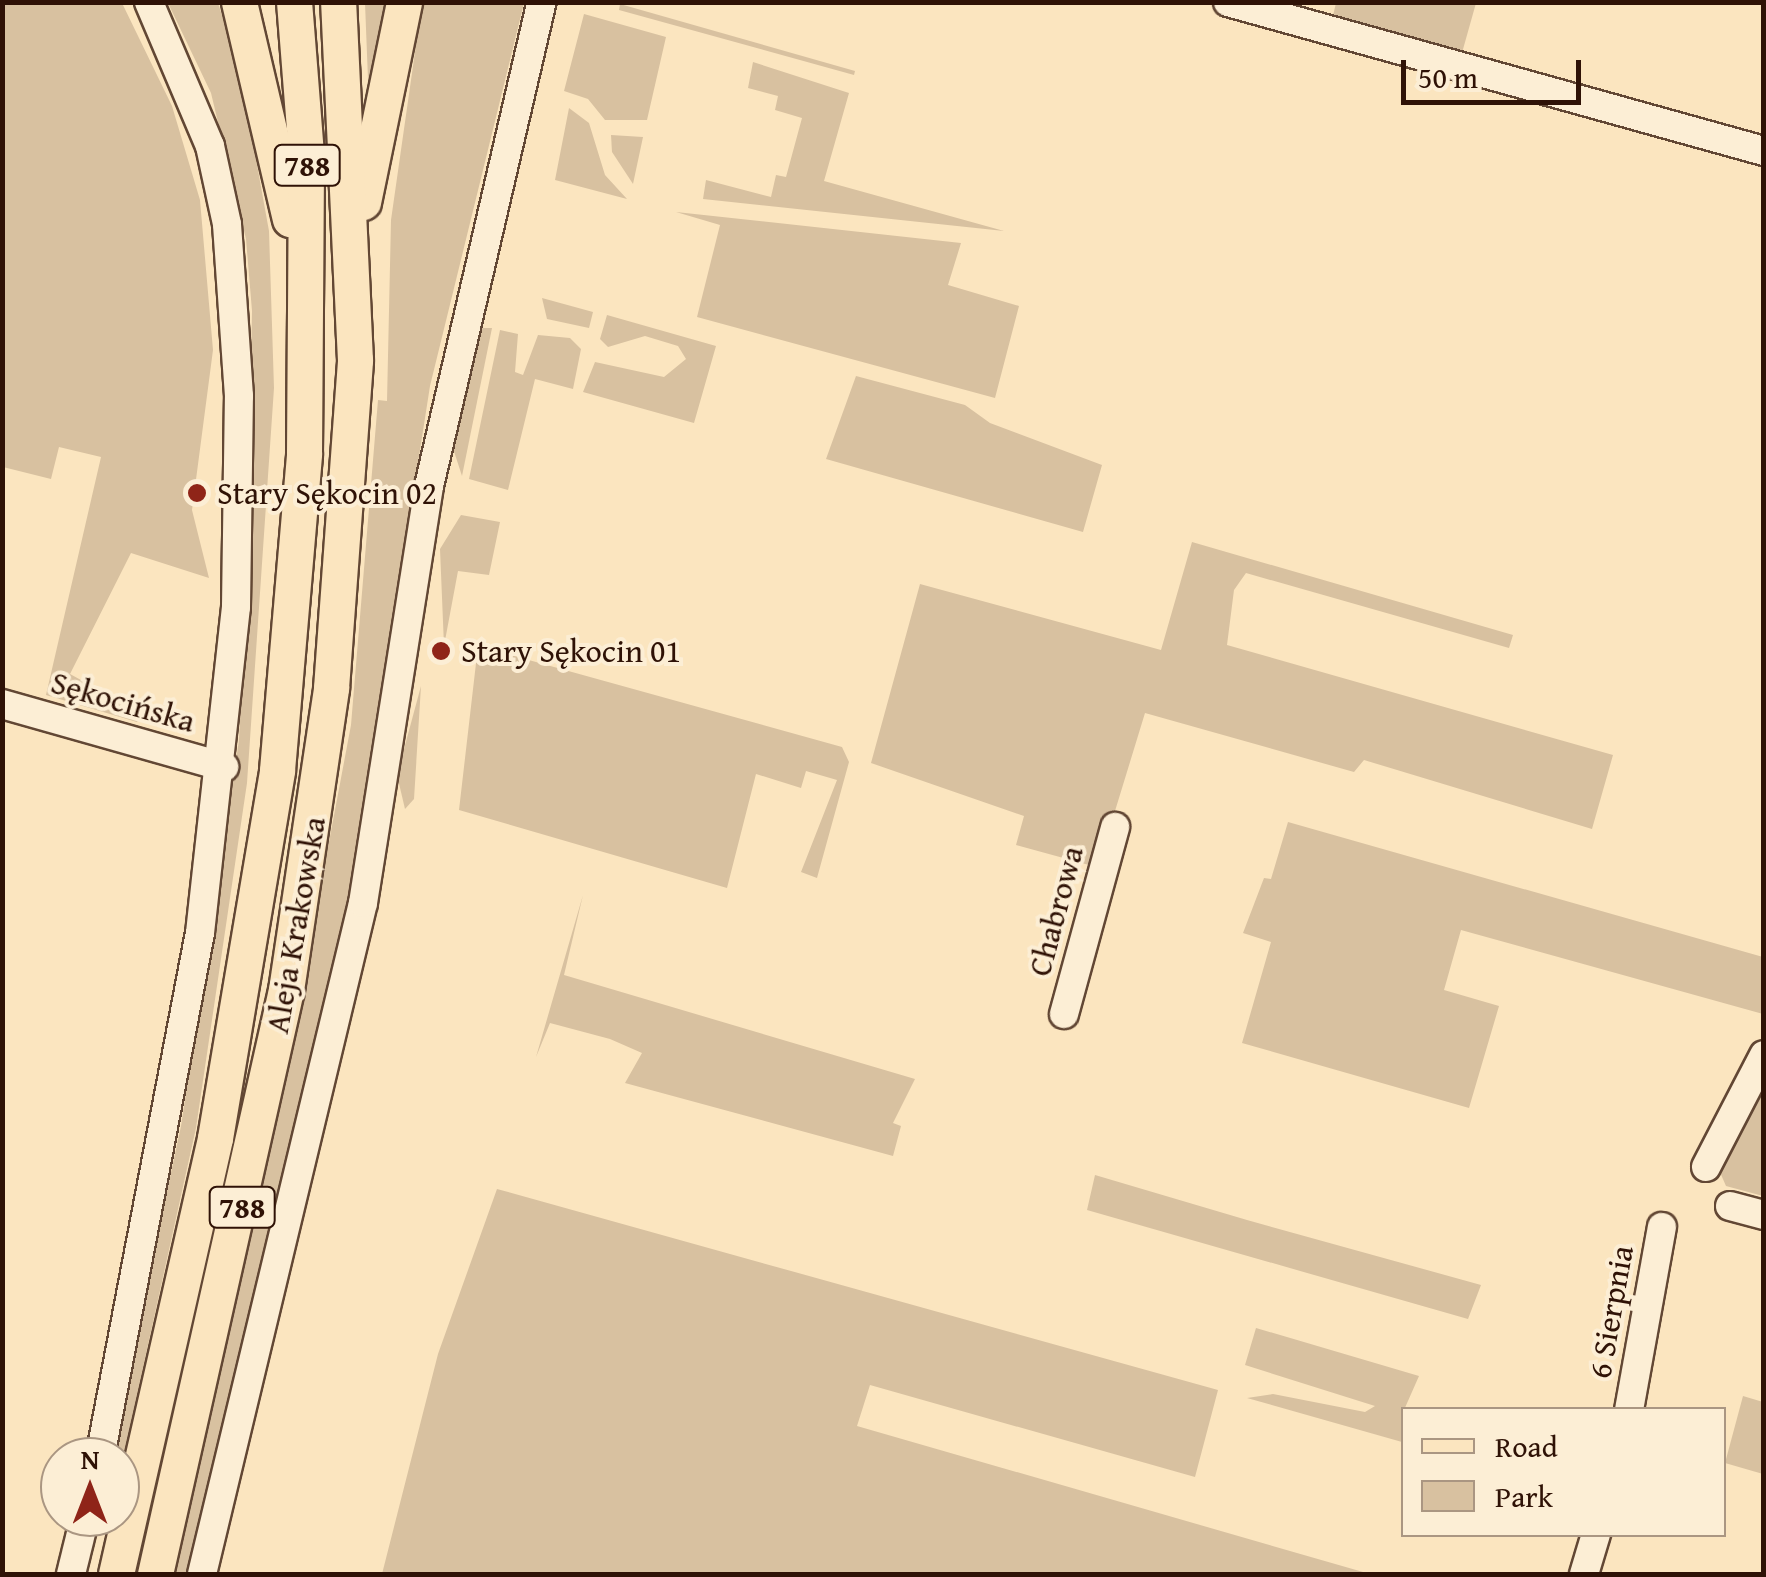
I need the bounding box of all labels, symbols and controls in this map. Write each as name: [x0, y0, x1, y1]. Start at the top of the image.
scale bar: [1406, 40, 1586, 102]
text: 50 m: [1418, 55, 1478, 99]
road number: 788: [272, 140, 342, 190]
place label: Stary Sękocin 02: [217, 474, 437, 512]
marker: Stary Sękocin 02: [186, 482, 208, 504]
place label: Stary Sękocin 01: [461, 632, 681, 670]
marker: Stary Sękocin 01: [430, 640, 452, 662]
street label: Sękocińska: [47, 663, 199, 741]
street label: Aleja Krakowska: [258, 814, 334, 1036]
street label: Chabrowa: [1020, 842, 1092, 980]
road number: 788: [207, 1182, 277, 1232]
street label: 6 Sierpnia: [1580, 1242, 1642, 1382]
legend: [1401, 1407, 1726, 1537]
text: Road: [1495, 1424, 1558, 1468]
north arrow: [40, 1437, 140, 1537]
text: N: [81, 1438, 99, 1479]
text: Park: [1495, 1474, 1553, 1518]

